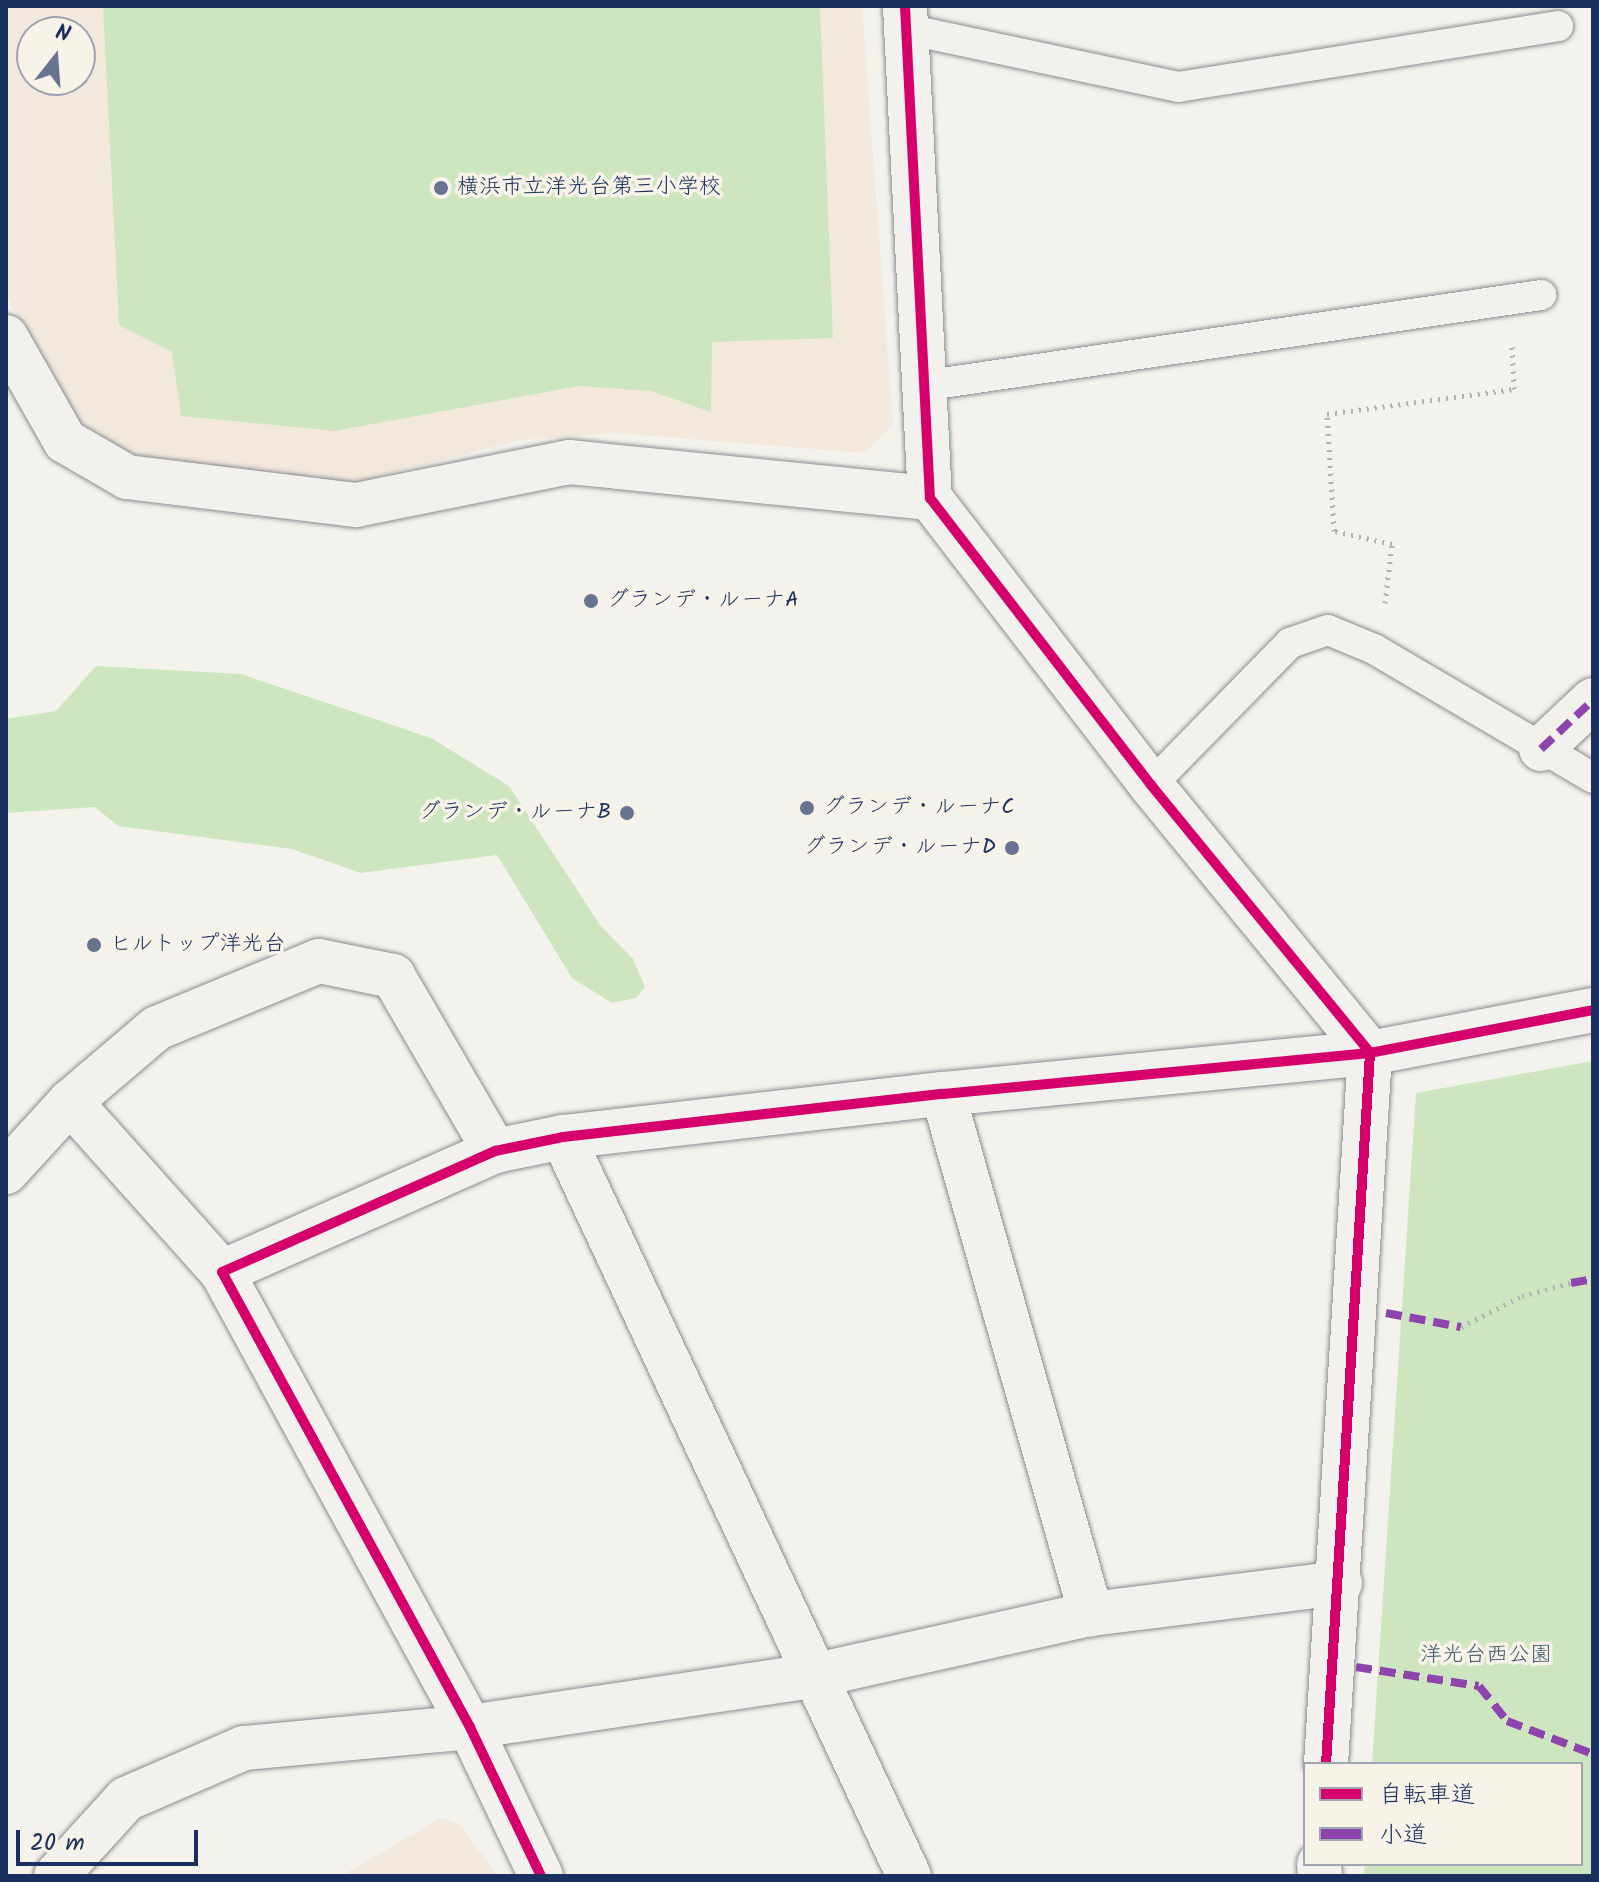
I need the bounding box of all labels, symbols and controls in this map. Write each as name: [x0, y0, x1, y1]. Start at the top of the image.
north arrow: [16, 16, 96, 96]
text: N: [51, 16, 74, 53]
place label: 横浜市立洋光台第三小学校: [457, 175, 721, 201]
marker: 横浜市立洋光台第三小学校: [432, 179, 450, 197]
place label: グランデ・ルーナA: [607, 588, 797, 614]
marker: グランデ・ルーナA: [582, 592, 600, 610]
place label: グランデ・ルーナC: [823, 795, 1013, 821]
marker: グランデ・ルーナC: [798, 799, 816, 817]
place label: グランデ・ルーナB: [420, 800, 611, 826]
marker: グランデ・ルーナB: [618, 804, 636, 822]
place label: グランデ・ルーナD: [805, 835, 996, 861]
marker: グランデ・ルーナD: [1003, 839, 1021, 857]
place label: ヒルトップ洋光台: [110, 932, 286, 958]
marker: ヒルトップ洋光台: [85, 936, 103, 954]
park label: 洋光台西公園: [1420, 1643, 1552, 1669]
legend: [1303, 1762, 1583, 1866]
text: 自転車道: [1379, 1776, 1475, 1815]
scale bar: [20, 1814, 202, 1864]
text: 小道: [1379, 1816, 1427, 1855]
text: 20 m: [30, 1824, 85, 1863]

